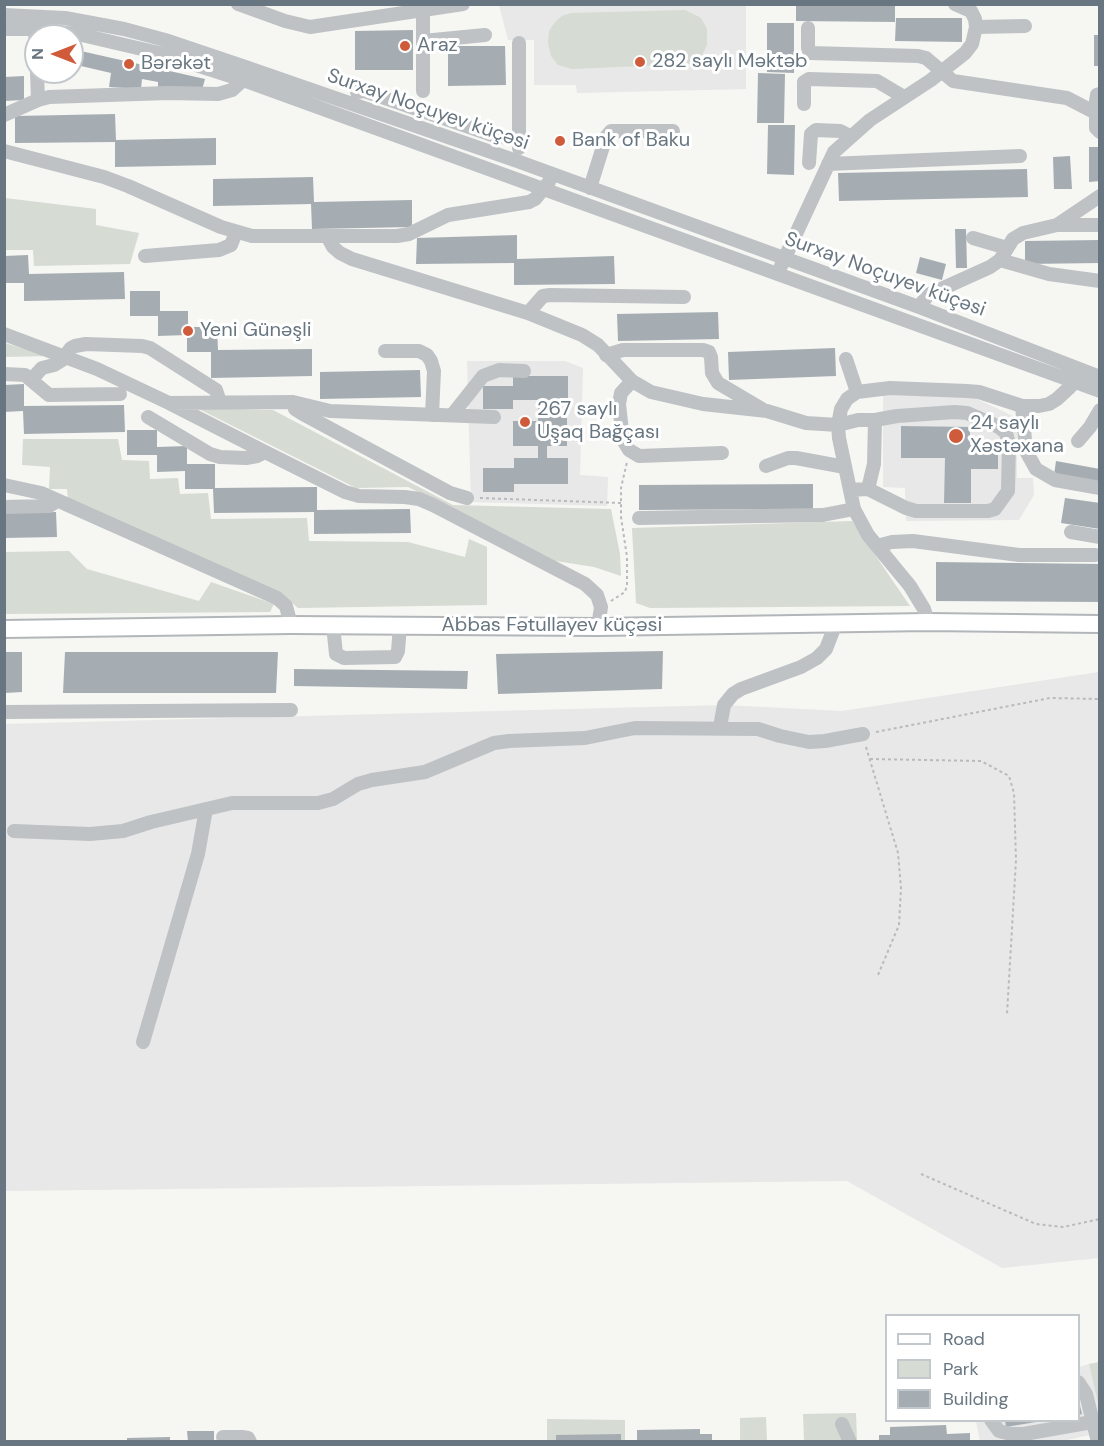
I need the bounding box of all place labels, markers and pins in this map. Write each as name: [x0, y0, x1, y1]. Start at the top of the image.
place label: Araz: [417, 34, 458, 58]
marker: Araz: [398, 39, 412, 53]
place label: 282 saylı Məktəb: [652, 50, 808, 74]
place label: Bərəkət: [141, 52, 211, 76]
marker: 282 saylı Məktəb: [633, 55, 647, 69]
marker: Bərəkət: [122, 57, 136, 71]
place label: Bank of Baku: [572, 129, 690, 153]
marker: Bank of Baku: [553, 134, 567, 148]
place label: Yeni Günəşli: [200, 319, 312, 343]
marker: Yeni Günəşli: [181, 324, 195, 338]
place label: 267 saylı Uşaq Bağçası: [537, 398, 659, 445]
place label: 24 saylı Xəstəxana: [970, 412, 1064, 459]
marker: 267 saylı Uşaq Bağçası: [518, 415, 532, 429]
marker: 24 saylı Xəstəxana: [947, 427, 965, 445]

